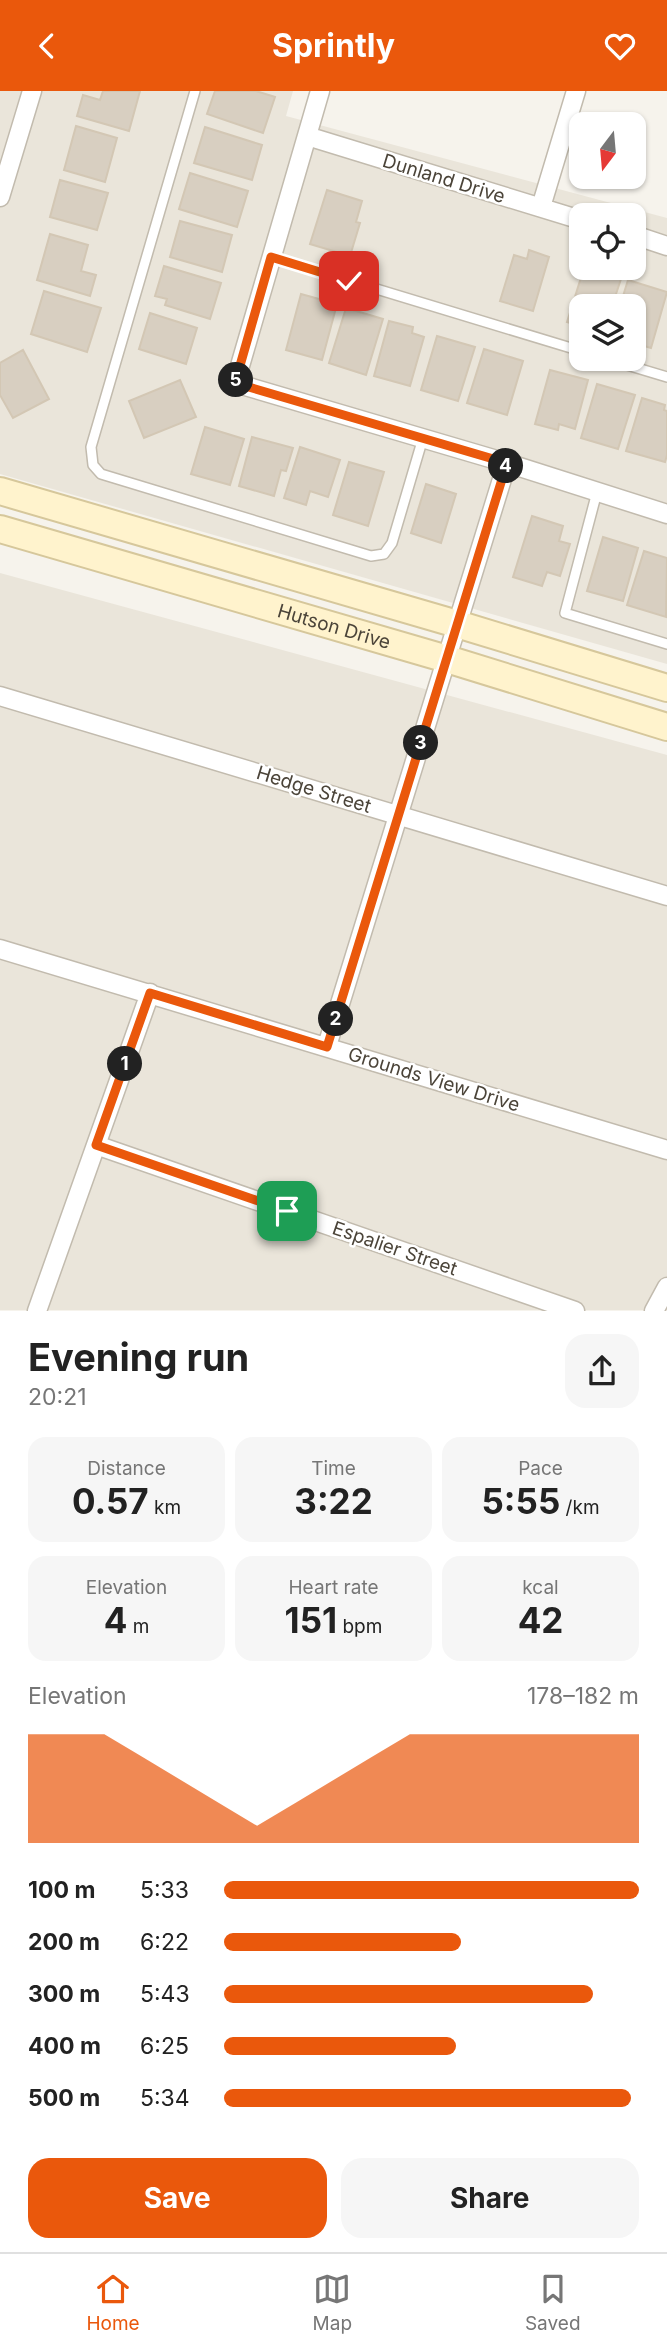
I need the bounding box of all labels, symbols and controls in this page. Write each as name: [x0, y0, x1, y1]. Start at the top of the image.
text: Sprintly: [272, 26, 395, 65]
icon: back: [28, 27, 66, 65]
icon: heart: [601, 27, 639, 65]
north arrow: [569, 112, 646, 189]
map controls: [569, 112, 646, 371]
street label: Dunland Drive: [380, 149, 508, 208]
button: locate: [569, 203, 646, 280]
pin: [319, 251, 379, 311]
icon: check: [330, 262, 368, 300]
button: layers: [569, 294, 646, 371]
pin: 5: [218, 363, 254, 397]
text: 5: [229, 368, 242, 391]
pin: 4: [489, 449, 524, 483]
text: 4: [499, 454, 512, 477]
street label: Hutson Drive: [275, 599, 393, 654]
pin: 3: [404, 725, 438, 761]
text: 3: [414, 731, 427, 754]
street label: Hedge Street: [254, 761, 374, 818]
pin: 2: [318, 1002, 354, 1037]
text: 2: [330, 1007, 341, 1030]
street label: Grounds View Drive: [345, 1042, 522, 1117]
pin: 1: [108, 1047, 142, 1081]
text: 1: [120, 1052, 129, 1075]
pin: [257, 1181, 317, 1241]
icon: arrive: [268, 1192, 306, 1230]
street label: Espalier Street: [329, 1216, 460, 1281]
text: Evening run: [28, 1334, 249, 1380]
button: share: [565, 1334, 639, 1408]
text: 20:21: [28, 1383, 87, 1411]
text: Distance: [87, 1457, 166, 1480]
text: Time: [311, 1457, 356, 1480]
text: Pace: [518, 1457, 563, 1480]
text: 0.57: [72, 1480, 149, 1522]
text: 3:22: [294, 1480, 373, 1522]
text: 5:55: [481, 1480, 560, 1522]
text: km: [149, 1496, 181, 1519]
text: /km: [560, 1496, 600, 1519]
text: Elevation: [86, 1576, 167, 1599]
text: Heart rate: [289, 1576, 379, 1599]
text: kcal: [522, 1576, 559, 1599]
text: 4: [104, 1599, 127, 1641]
text: 151: [285, 1599, 337, 1641]
text: 42: [518, 1599, 563, 1641]
text: m: [127, 1615, 149, 1638]
text: bpm: [337, 1615, 382, 1638]
text: Elevation: [28, 1682, 127, 1710]
text: 178–182 m: [527, 1682, 639, 1710]
text: 100 m: [28, 1876, 95, 1904]
text: 5:33: [140, 1876, 189, 1904]
text: 200 m: [28, 1928, 100, 1956]
text: 6:22: [140, 1928, 189, 1956]
text: 300 m: [28, 1980, 100, 2008]
text: 5:43: [140, 1980, 190, 2008]
text: 400 m: [28, 2032, 101, 2060]
text: 6:25: [140, 2032, 189, 2060]
text: 500 m: [28, 2084, 100, 2112]
text: 5:34: [140, 2084, 190, 2112]
button: Save: [28, 2158, 327, 2238]
button: Share: [341, 2158, 639, 2238]
tab: Home: [86, 2270, 140, 2335]
tab: Map: [313, 2270, 352, 2335]
tab: Saved: [525, 2270, 581, 2335]

